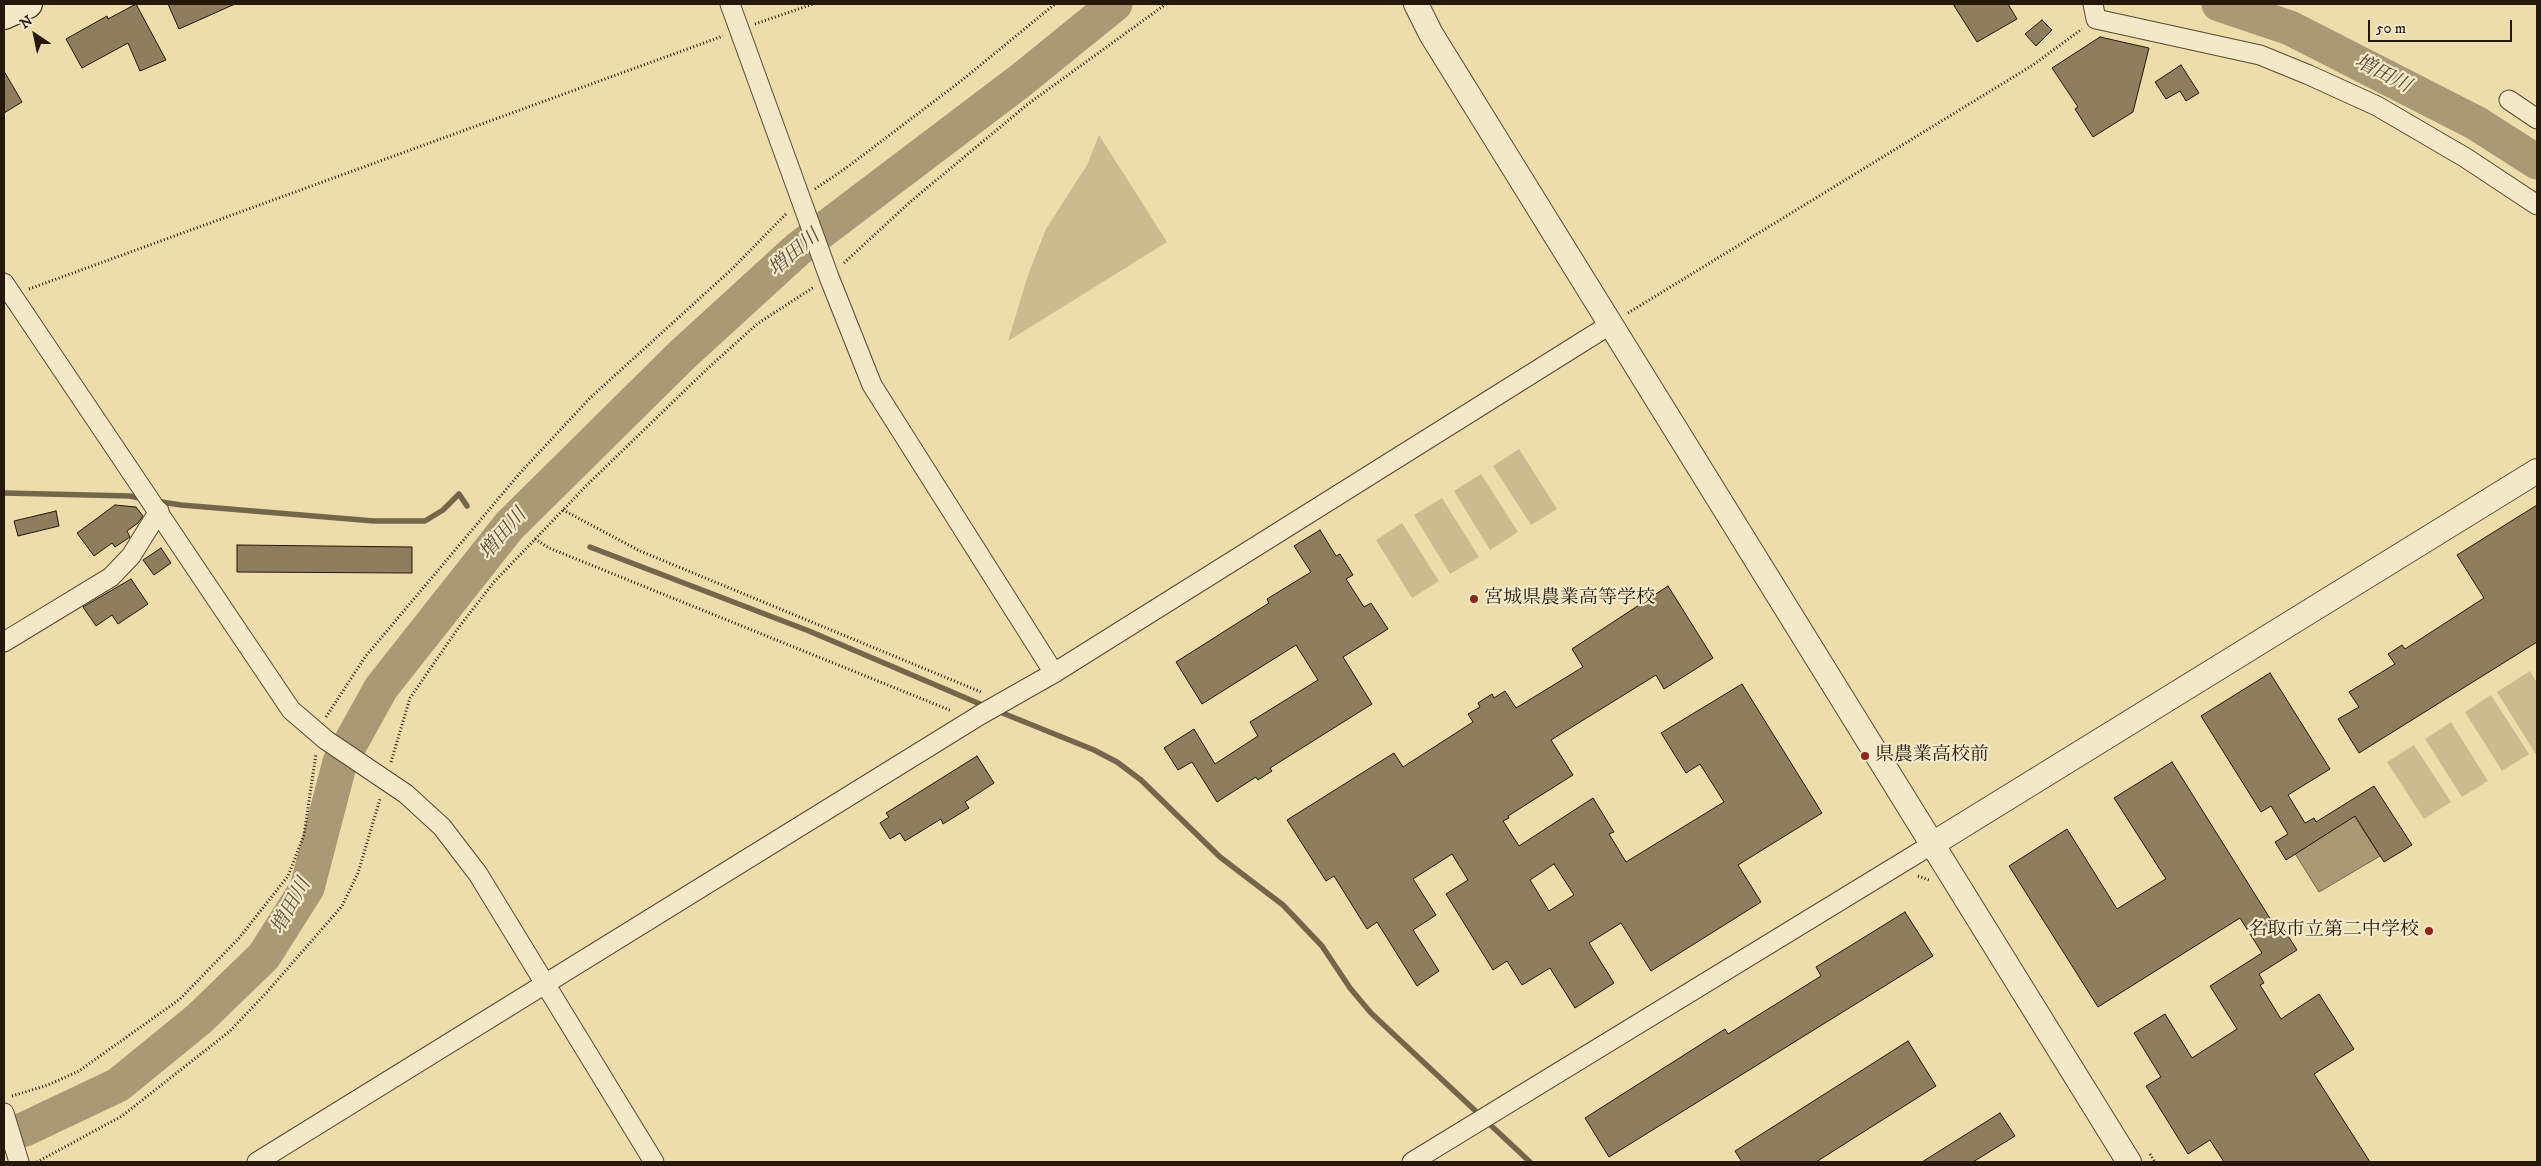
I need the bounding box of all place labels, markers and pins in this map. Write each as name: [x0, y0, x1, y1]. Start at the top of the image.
place label: 宮城県農業高等学校: [1484, 588, 1655, 610]
marker: 宮城県農業高等学校: [1468, 593, 1480, 605]
place label: 県農業高校前: [1875, 745, 1989, 767]
marker: 県農業高校前: [1859, 750, 1871, 762]
place label: 名取市立第二中学校: [2248, 920, 2419, 942]
marker: 名取市立第二中学校: [2423, 925, 2435, 937]

